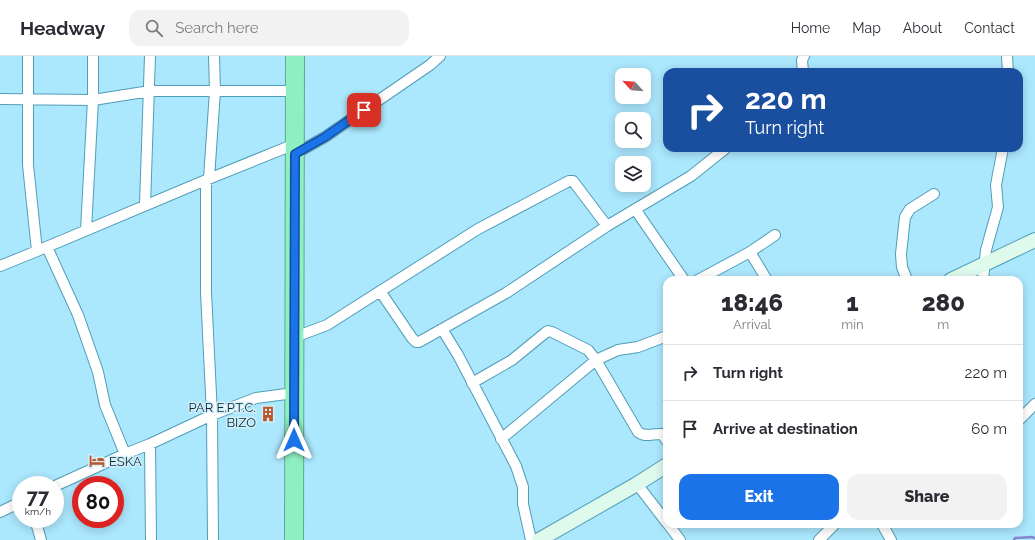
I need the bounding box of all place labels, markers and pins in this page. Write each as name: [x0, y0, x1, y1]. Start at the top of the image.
pin: [347, 93, 381, 127]
place label: PAR E.P.T.C. BIZO: [188, 400, 256, 430]
building icon: PAR E.P.T.C. BIZO: [259, 405, 277, 423]
hotel icon: ESKA: [88, 452, 106, 470]
place label: ESKA: [109, 454, 142, 469]

